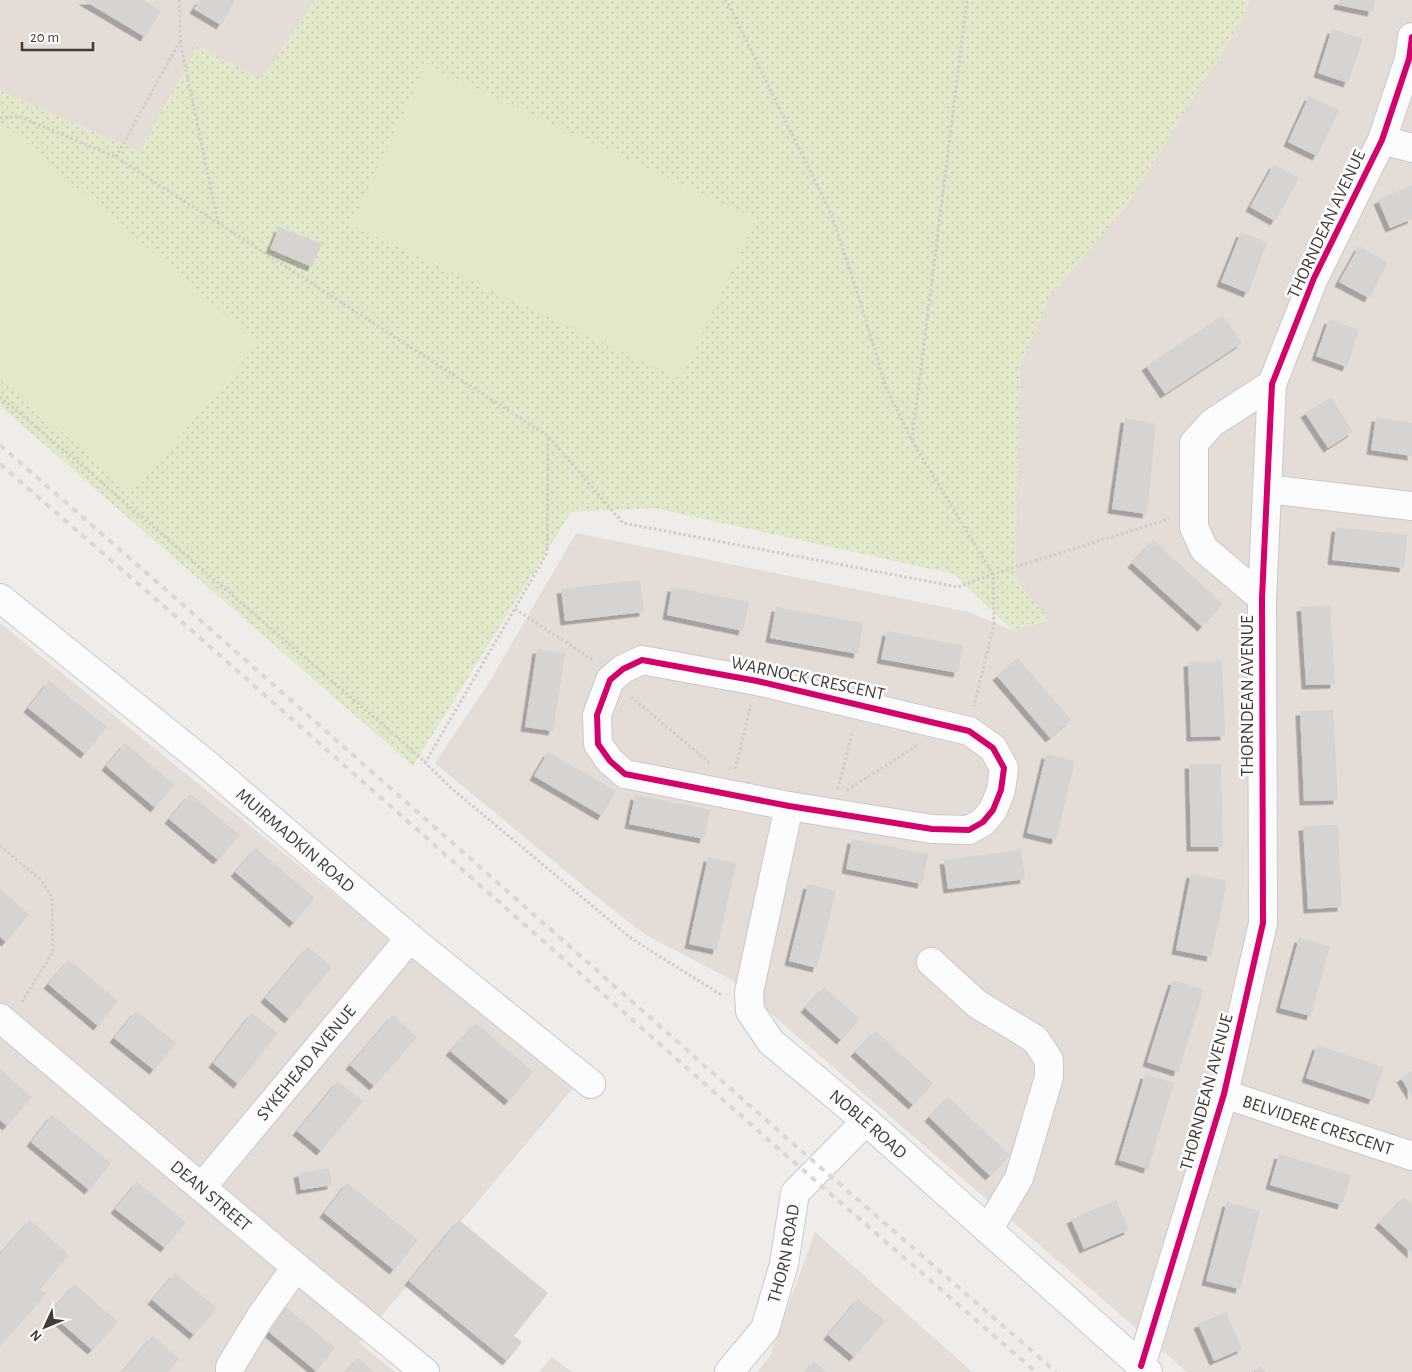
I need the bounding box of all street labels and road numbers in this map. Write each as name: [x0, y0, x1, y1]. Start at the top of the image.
street label: THORNDEAN AVENUE: [1285, 147, 1369, 301]
street label: THORNDEAN AVENUE: [1239, 615, 1257, 777]
street label: WARNOCK CRESCENT: [729, 654, 887, 704]
street label: MUIRMADKIN ROAD: [232, 785, 357, 896]
street label: SYKEHEAD AVENUE: [254, 1002, 360, 1124]
street label: THORNDEAN AVENUE: [1177, 1012, 1237, 1173]
street label: NOBLE ROAD: [826, 1087, 910, 1163]
street label: BELVIDERE CRESCENT: [1240, 1093, 1395, 1159]
street label: DEAN STREET: [167, 1158, 254, 1235]
street label: THORN ROAD: [765, 1203, 803, 1305]

